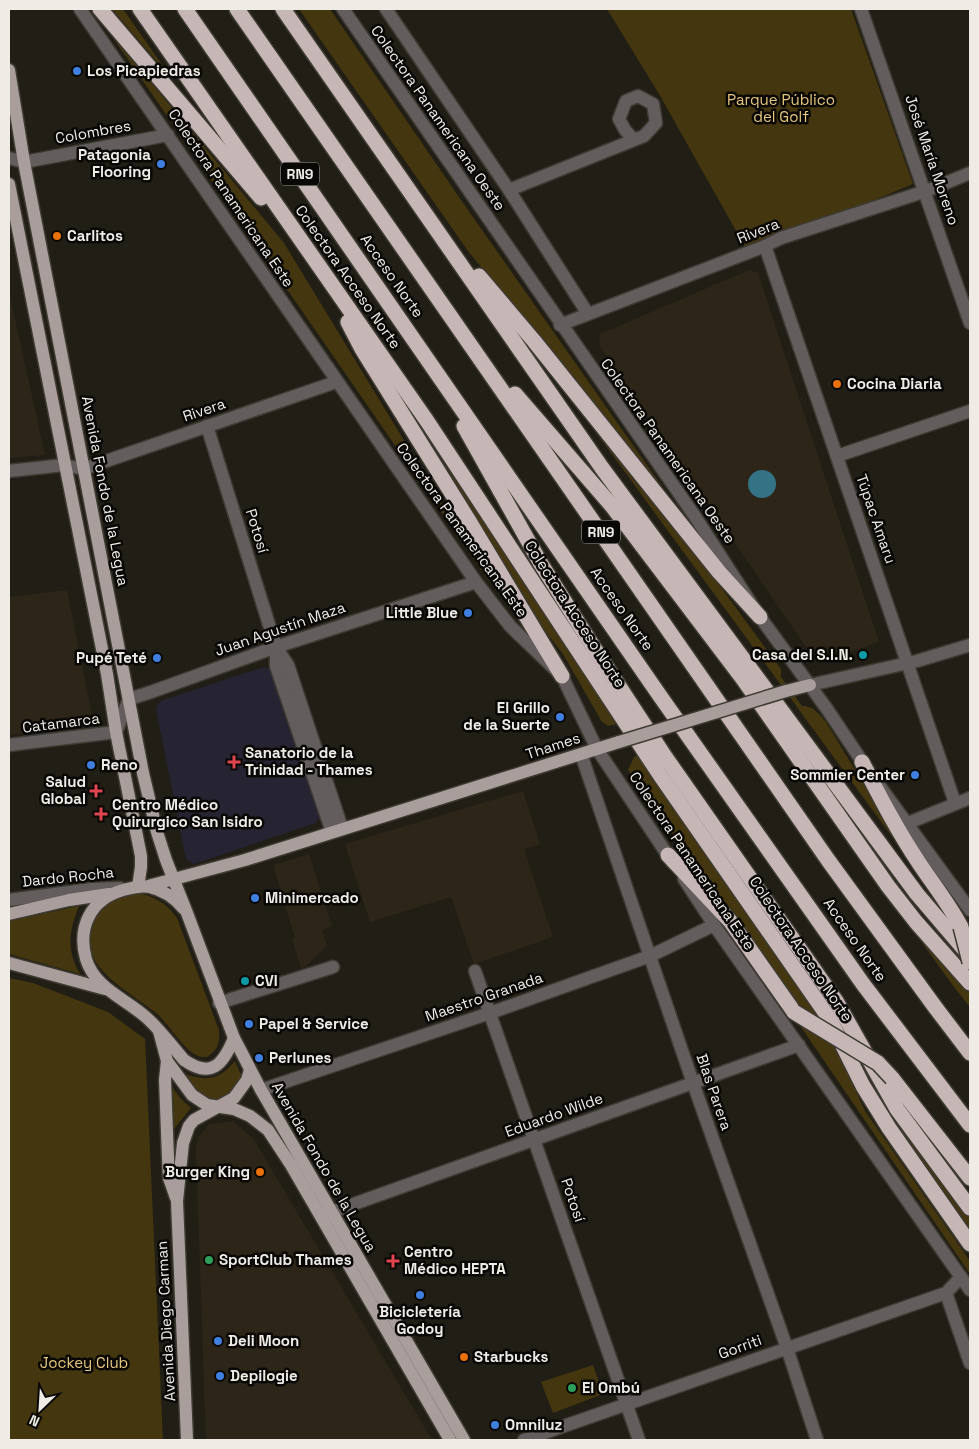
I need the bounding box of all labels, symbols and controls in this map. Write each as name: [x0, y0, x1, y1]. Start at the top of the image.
street label: Colectora Panamericana Oeste: [367, 21, 510, 214]
place label: Los Picapiedras: [87, 61, 201, 80]
marker: Los Picapiedras: [71, 65, 83, 77]
park label: Parque Público del Golf: [727, 90, 835, 126]
street label: José María Moreno: [901, 92, 964, 228]
street label: Colectora Panamericana Este: [164, 105, 298, 291]
street label: Colombres: [54, 115, 132, 148]
place label: Patagonia Flooring: [78, 145, 151, 181]
marker: Patagonia Flooring: [155, 158, 167, 170]
road number: RN9: [281, 162, 319, 185]
street label: Colectora Acceso Norte: [291, 201, 405, 352]
street label: Rivera: [734, 213, 782, 248]
place label: Carlitos: [67, 226, 123, 245]
marker: Carlitos: [51, 230, 63, 242]
street label: Acceso Norte: [357, 230, 428, 321]
street label: Colectora Panamericana Oeste: [597, 354, 740, 547]
place label: Cocina Diaria: [847, 374, 942, 393]
marker: Cocina Diaria: [831, 378, 843, 390]
street label: Rivera: [180, 393, 228, 426]
street label: Avenida Fondo de la Legua: [78, 394, 133, 588]
street label: Colectora Panamericana Este: [393, 439, 532, 621]
street label: Túpac Amaru: [852, 472, 901, 566]
street label: Potosí: [242, 506, 273, 556]
road number: RN9: [582, 520, 620, 544]
street label: Colectora Acceso Norte: [521, 537, 630, 691]
street label: Acceso Norte: [587, 563, 658, 654]
street label: Juan Agustín Maza: [212, 597, 348, 660]
place label: Little Blue: [386, 603, 458, 622]
marker: Little Blue: [462, 607, 474, 619]
place label: Casa del S.I.N.: [752, 645, 853, 664]
place label: Pupé Teté: [76, 648, 147, 667]
marker: Casa del S.I.N.: [857, 649, 869, 661]
marker: Pupé Teté: [151, 652, 163, 664]
place label: El Grillo de la Suerte: [463, 698, 550, 734]
street label: Catamarca: [21, 708, 101, 737]
marker: El Grillo de la Suerte: [554, 711, 566, 723]
street label: Thames: [523, 728, 583, 763]
place label: Sanatorio de la Trinidad - Thames: [245, 743, 373, 779]
place label: Reno: [101, 755, 138, 774]
marker: Sanatorio de la Trinidad - Thames: [227, 755, 241, 769]
marker: Reno: [85, 759, 97, 771]
place label: Sommier Center: [790, 765, 905, 784]
street label: Colectora Panamericana Este: [625, 768, 759, 954]
marker: Sommier Center: [909, 769, 921, 781]
place label: Salud Global: [41, 772, 86, 808]
marker: Salud Global: [90, 785, 102, 797]
place label: Centro Médico Quirurgico San Isidro: [112, 795, 263, 831]
marker: Centro Médico Quirurgico San Isidro: [94, 807, 108, 821]
street label: Dardo Rocha: [21, 862, 115, 891]
street label: Colectora Acceso Norte: [746, 872, 857, 1025]
place label: Minimercado: [265, 888, 359, 907]
marker: Minimercado: [249, 892, 261, 904]
street label: Acceso Norte: [820, 894, 891, 985]
street label: Maestro Granada: [422, 967, 546, 1026]
place label: CVI: [255, 971, 278, 990]
marker: CVI: [239, 975, 251, 987]
place label: Papel & Service: [259, 1014, 369, 1033]
marker: Papel & Service: [243, 1018, 255, 1030]
place label: Perlunes: [269, 1048, 332, 1067]
street label: Blas Parera: [693, 1051, 737, 1133]
marker: Perlunes: [253, 1052, 265, 1064]
street label: Avenida Fondo de la Legua: [268, 1078, 381, 1255]
street label: Eduardo Wilde: [502, 1088, 606, 1141]
place label: Burger King: [165, 1162, 250, 1181]
marker: Burger King: [254, 1166, 266, 1178]
street label: Potosí: [557, 1175, 590, 1225]
street label: Avenida Diego Carman: [152, 1240, 179, 1402]
place label: Centro Médico HEPTA: [404, 1242, 506, 1278]
place label: SportClub Thames: [219, 1250, 352, 1269]
marker: SportClub Thames: [203, 1254, 215, 1266]
marker: Centro Médico HEPTA: [386, 1254, 400, 1268]
marker: Bicicletería Godoy: [414, 1289, 426, 1301]
place label: Bicicletería Godoy: [379, 1302, 461, 1338]
street label: Gorriti: [716, 1330, 764, 1363]
place label: Deli Moon: [228, 1331, 299, 1350]
marker: Deli Moon: [212, 1335, 224, 1347]
place label: Starbucks: [474, 1347, 548, 1366]
marker: Starbucks: [458, 1351, 470, 1363]
park label: Jockey Club: [40, 1353, 128, 1372]
place label: Depilogie: [230, 1366, 298, 1385]
marker: Depilogie: [214, 1370, 226, 1382]
place label: El Ombú: [582, 1378, 640, 1397]
marker: El Ombú: [566, 1382, 578, 1394]
north arrow: [15, 1384, 65, 1434]
text: N: [26, 1411, 43, 1431]
place label: Omniluz: [505, 1415, 562, 1434]
marker: Omniluz: [489, 1419, 501, 1431]

